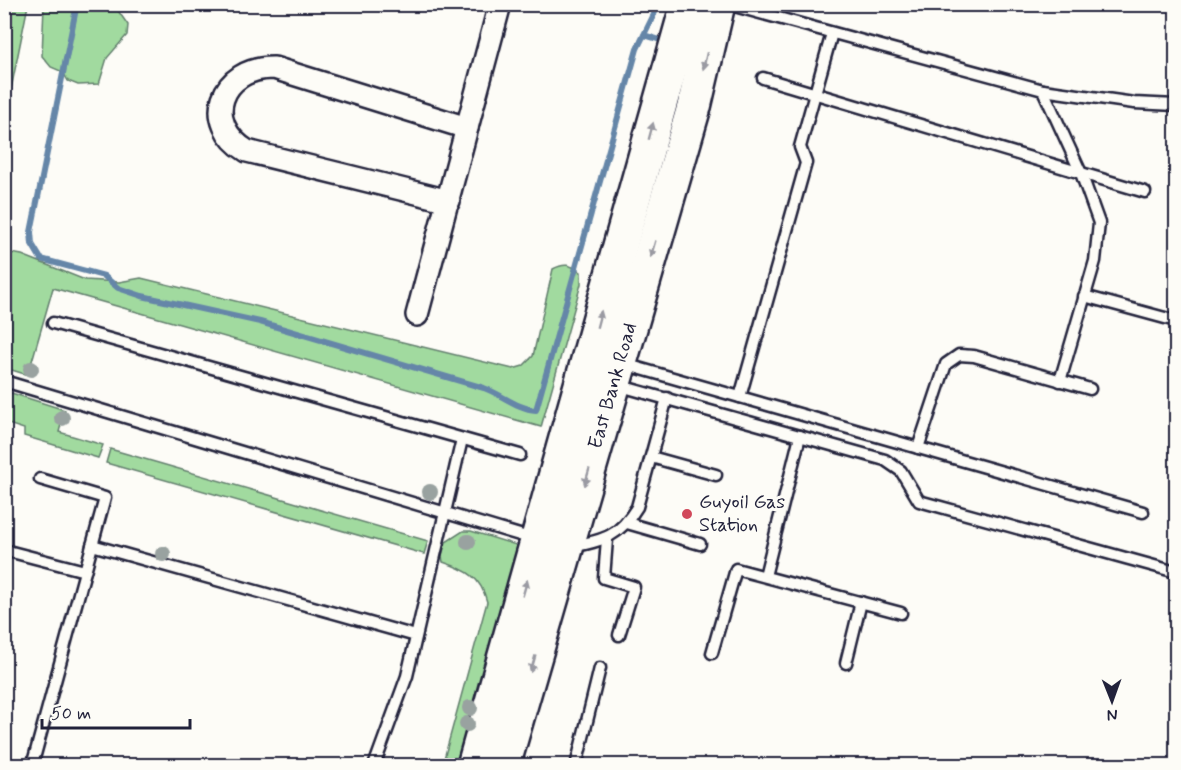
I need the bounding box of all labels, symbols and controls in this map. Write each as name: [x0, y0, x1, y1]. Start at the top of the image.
one-way arrow: [699, 52, 709, 71]
one-way arrow: [647, 122, 656, 140]
one-way arrow: [648, 240, 657, 258]
one-way arrow: [595, 310, 604, 328]
street label: East Bank Road: [582, 320, 644, 452]
one-way arrow: [582, 468, 591, 486]
place label: Guyoil Gas Station: [699, 489, 785, 539]
marker: Guyoil Gas Station: [680, 507, 694, 521]
one-way arrow: [520, 579, 530, 597]
one-way arrow: [528, 655, 537, 673]
north arrow: [1082, 671, 1142, 731]
scale bar: [42, 692, 190, 730]
text: 50 m: [51, 702, 91, 726]
text: N: [1107, 704, 1118, 725]

